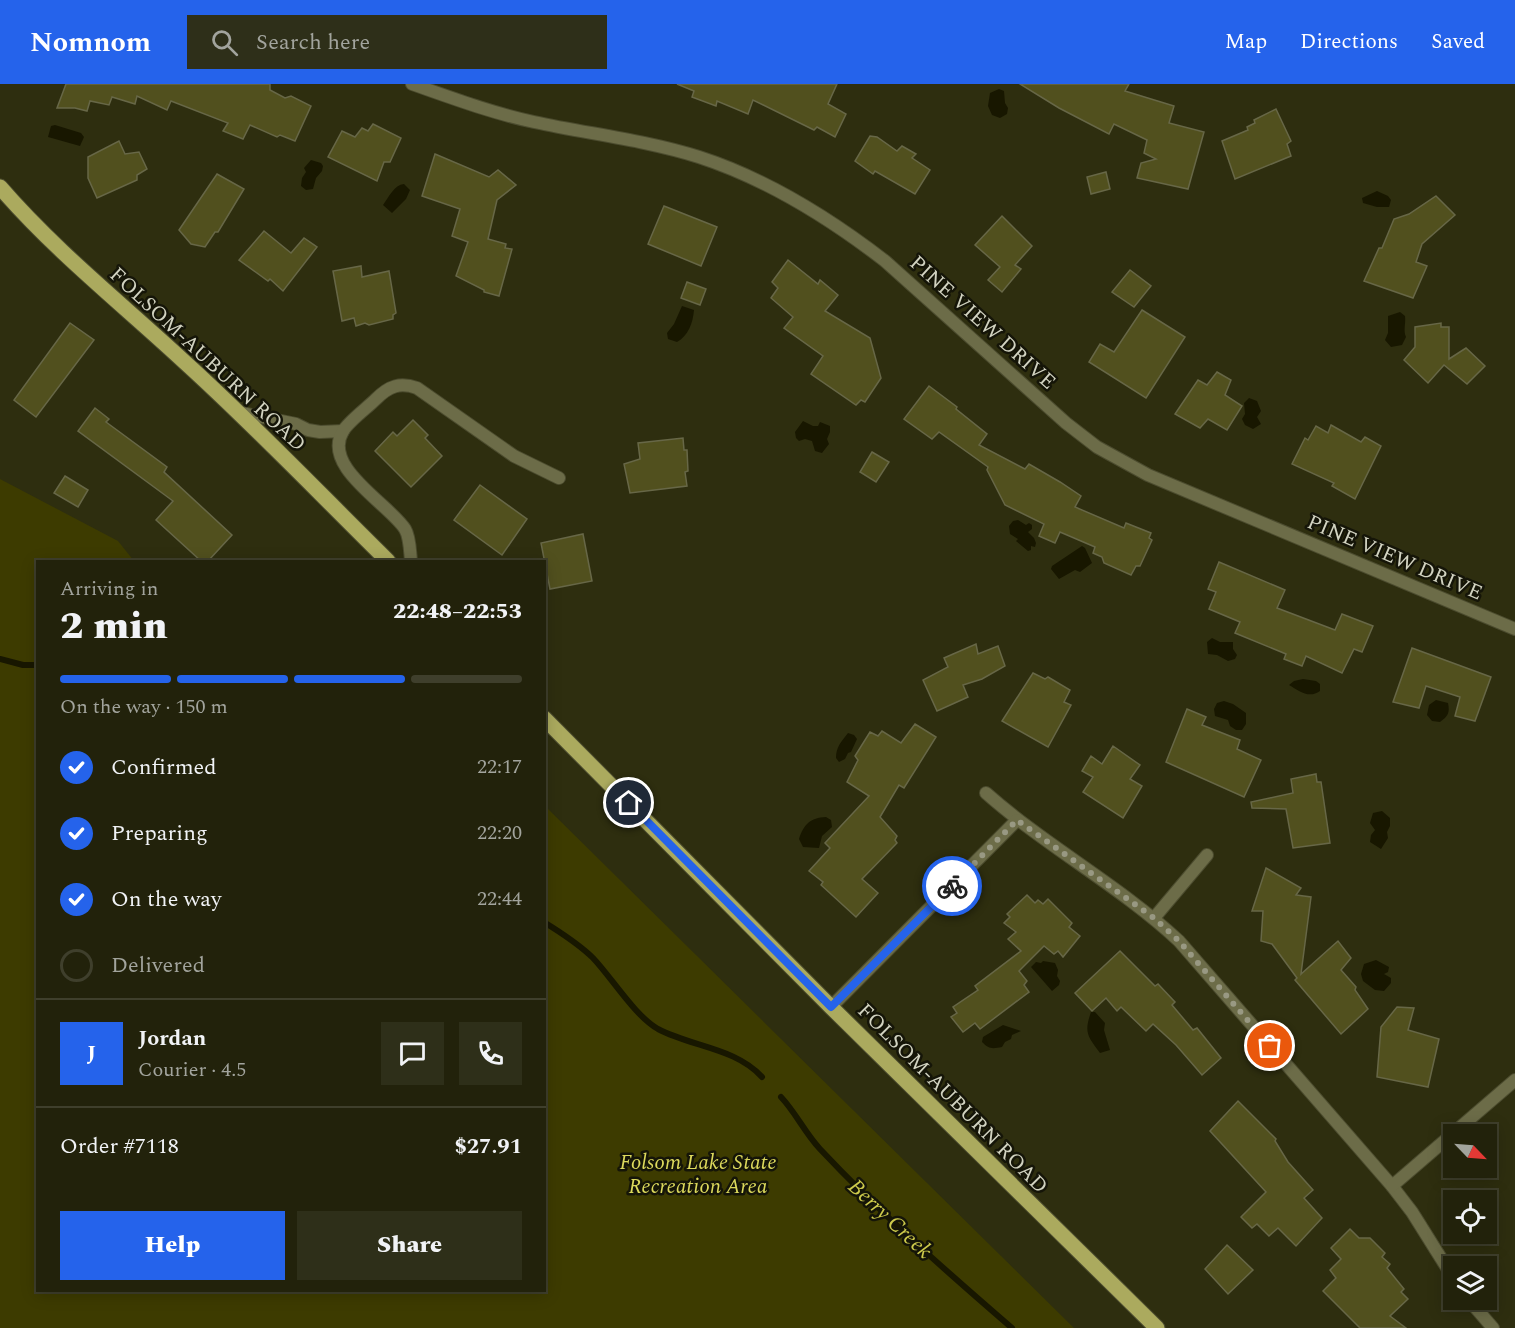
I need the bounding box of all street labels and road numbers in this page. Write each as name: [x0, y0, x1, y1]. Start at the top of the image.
street label: PINE VIEW DRIVE: [902, 248, 1063, 398]
street label: FOLSOM-AUBURN ROAD: [102, 260, 313, 460]
street label: PINE VIEW DRIVE: [1302, 506, 1487, 609]
street label: FOLSOM-AUBURN ROAD: [849, 996, 1055, 1202]

